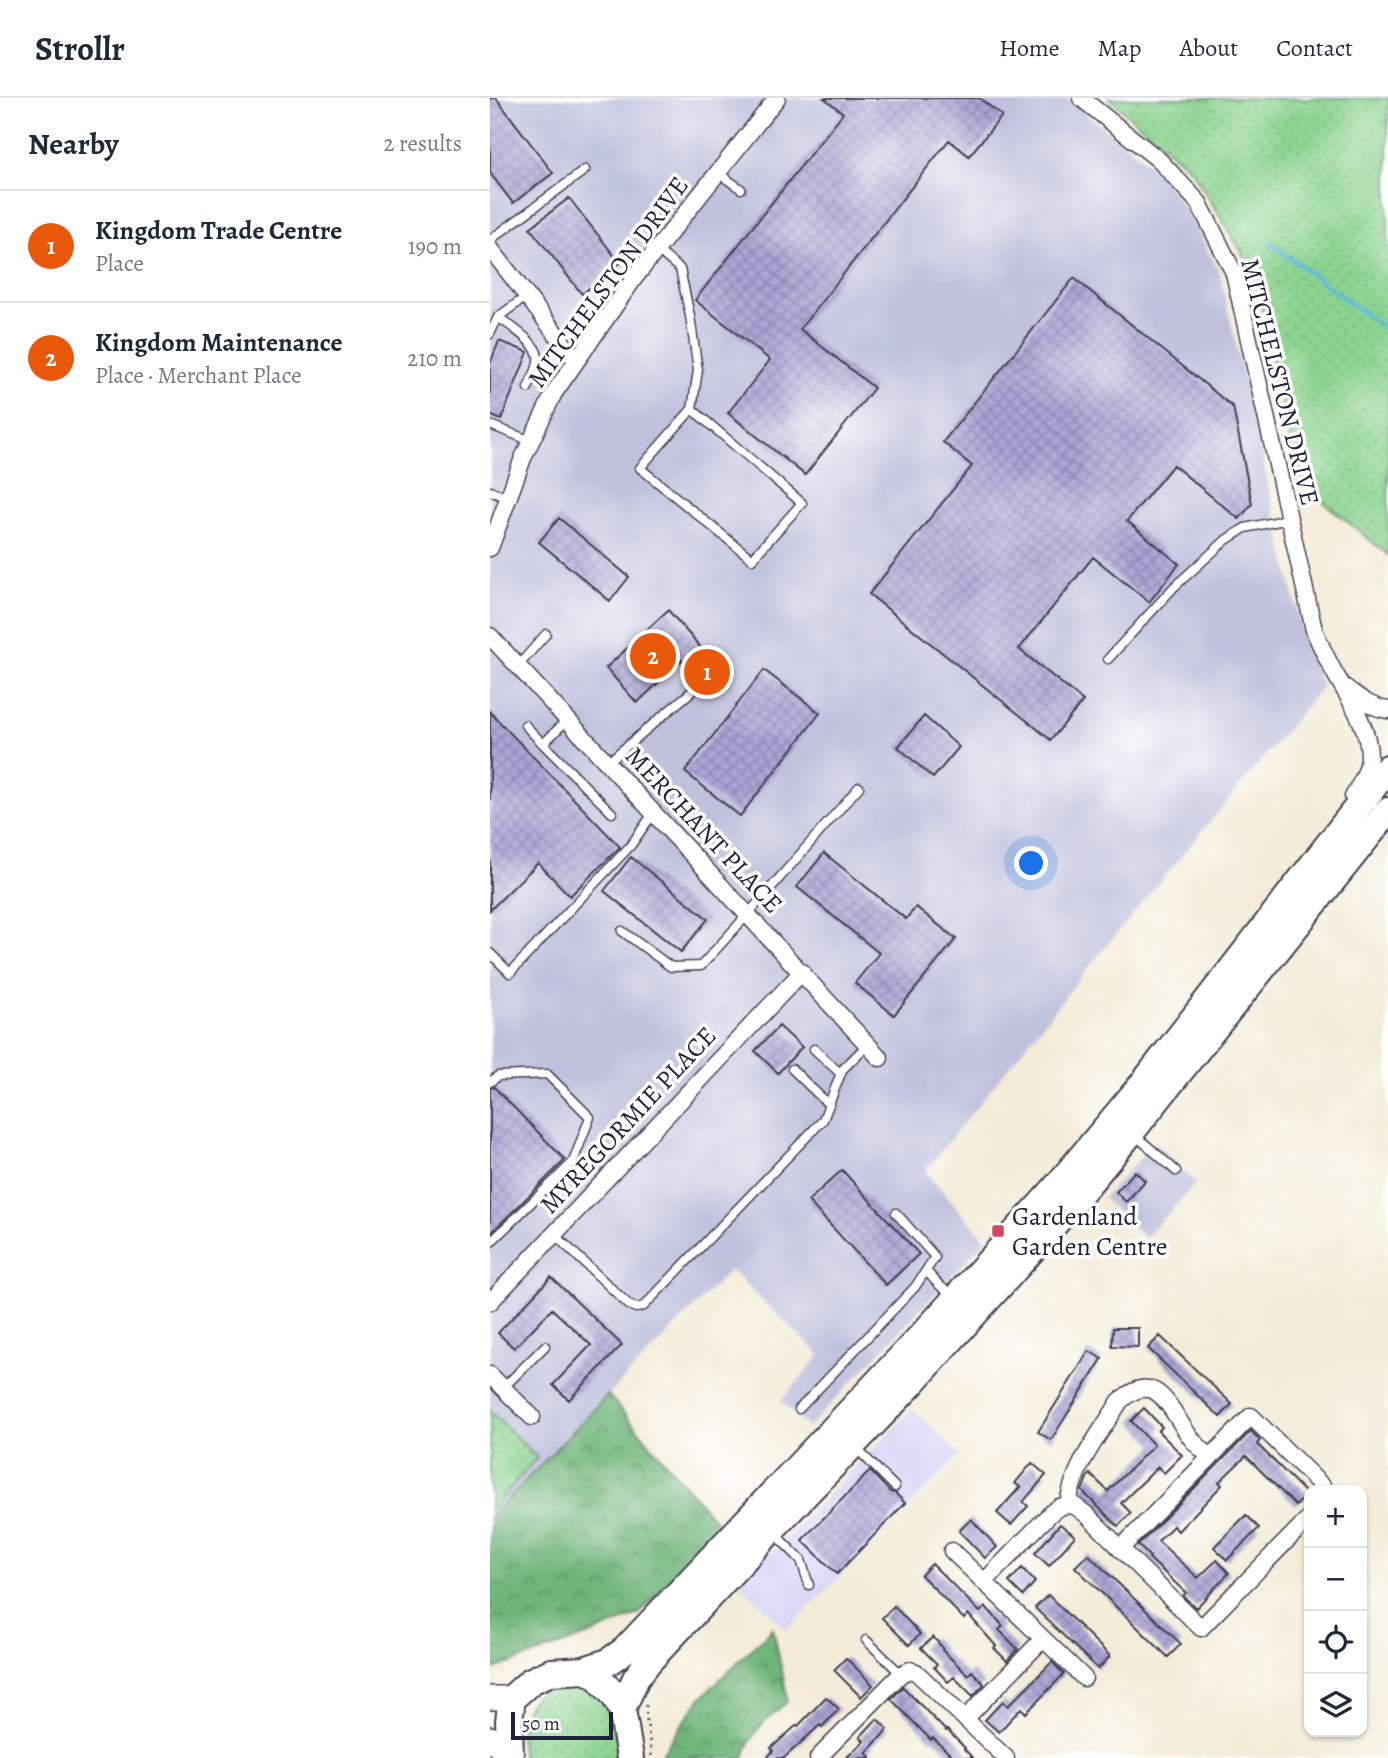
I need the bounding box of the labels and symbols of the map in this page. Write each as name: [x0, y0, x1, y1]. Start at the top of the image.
street label: MITCHELSTON DRIVE: [519, 169, 697, 395]
street label: MITCHELSTON DRIVE: [1232, 255, 1328, 509]
pin: 2: [630, 630, 676, 682]
pin: 1: [684, 646, 730, 698]
street label: MERCHANT PLACE: [618, 739, 790, 921]
your location: [1014, 846, 1048, 880]
street label: MYREGORMIE PLACE: [532, 1019, 724, 1221]
place label: Gardenland Garden Centre: [1012, 1199, 1167, 1264]
marker: Gardenland Garden Centre: [990, 1223, 1006, 1239]
scale bar: [511, 1709, 612, 1741]

